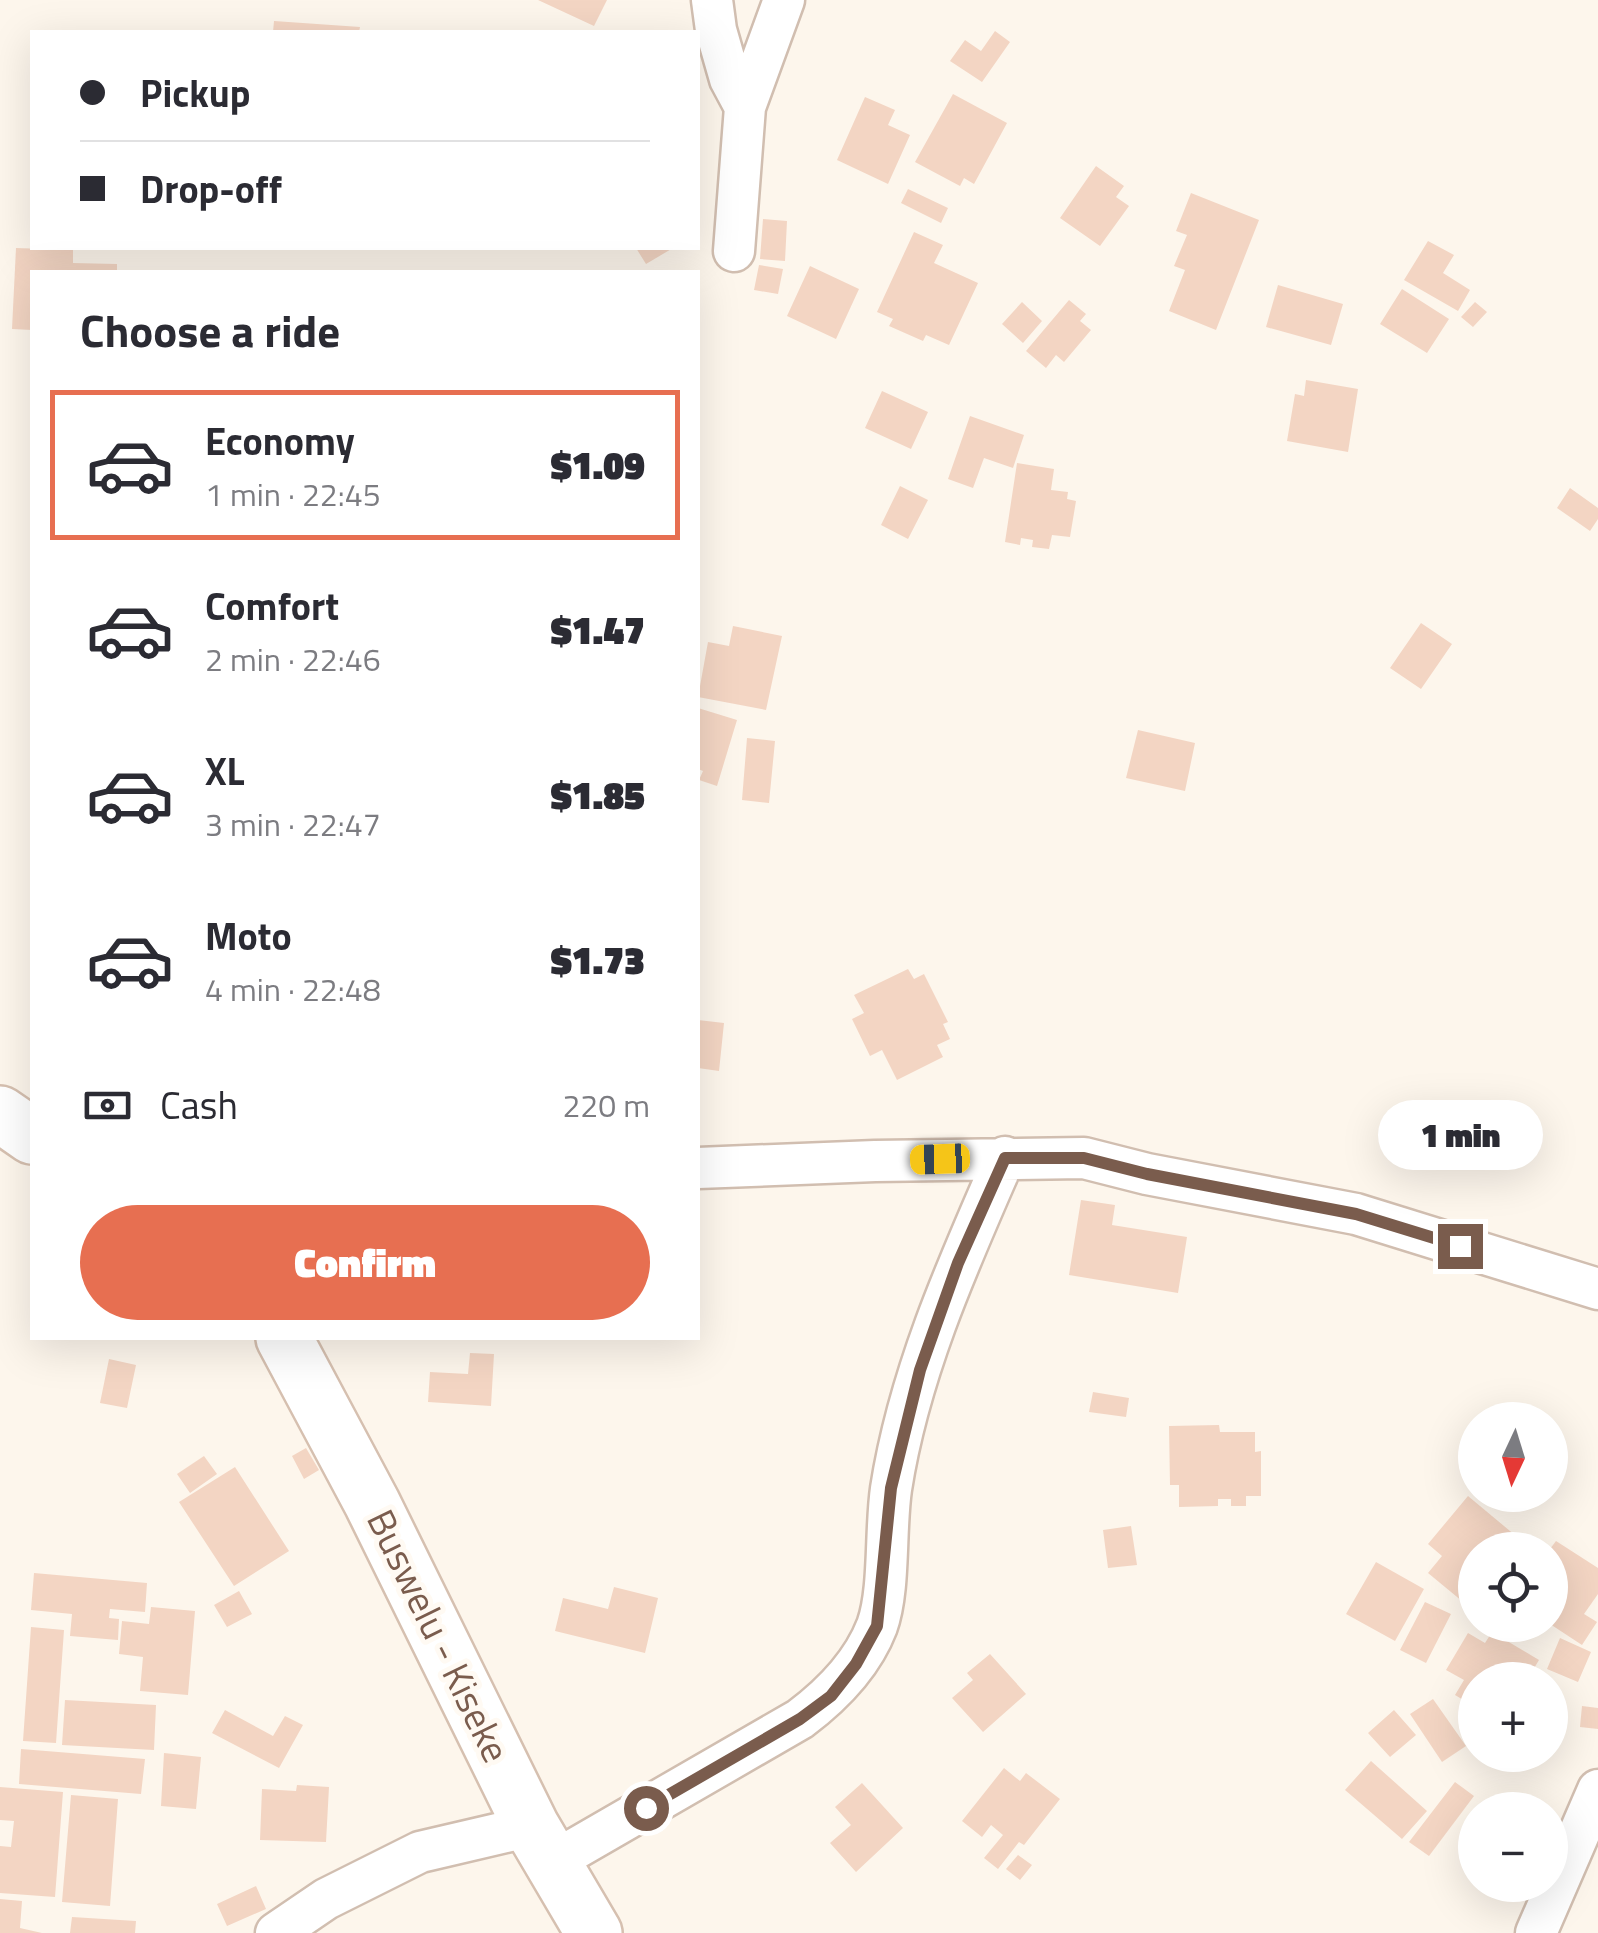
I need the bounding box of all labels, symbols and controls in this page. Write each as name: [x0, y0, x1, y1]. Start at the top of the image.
text: Pickup: [140, 64, 250, 122]
text: Drop-off: [140, 160, 282, 218]
text: Choose a ride: [80, 296, 340, 364]
text: Economy: [205, 412, 355, 470]
icon: car: [85, 420, 175, 510]
text: $1.09: [551, 436, 645, 494]
text: 1 min · 22:45: [205, 470, 381, 518]
text: Comfort: [205, 577, 339, 635]
icon: car: [85, 585, 175, 675]
text: $1.47: [551, 601, 645, 659]
text: 2 min · 22:46: [205, 635, 381, 683]
text: XL: [205, 742, 245, 800]
icon: car: [85, 750, 175, 840]
text: $1.85: [551, 766, 645, 824]
text: 3 min · 22:47: [205, 800, 381, 848]
text: Moto: [205, 907, 292, 965]
icon: car: [85, 915, 175, 1005]
text: $1.73: [551, 931, 645, 989]
text: 4 min · 22:48: [205, 965, 381, 1013]
text: Cash: [160, 1076, 238, 1134]
icon: cash: [80, 1078, 135, 1133]
text: 220 m: [562, 1081, 650, 1129]
callout: 1 min: [1378, 1101, 1542, 1171]
text: 1 min: [1421, 1111, 1500, 1159]
car: [909, 1143, 971, 1175]
button: Confirm: [80, 1205, 650, 1320]
route end: [1438, 1224, 1483, 1269]
north arrow: [1458, 1402, 1568, 1512]
map controls: [1458, 1402, 1568, 1902]
street label: Buswelu - Kiseke: [353, 1499, 525, 1772]
button: locate: [1458, 1532, 1568, 1642]
button: +: [1458, 1662, 1568, 1772]
route start: [624, 1786, 669, 1831]
button: −: [1458, 1792, 1568, 1902]

